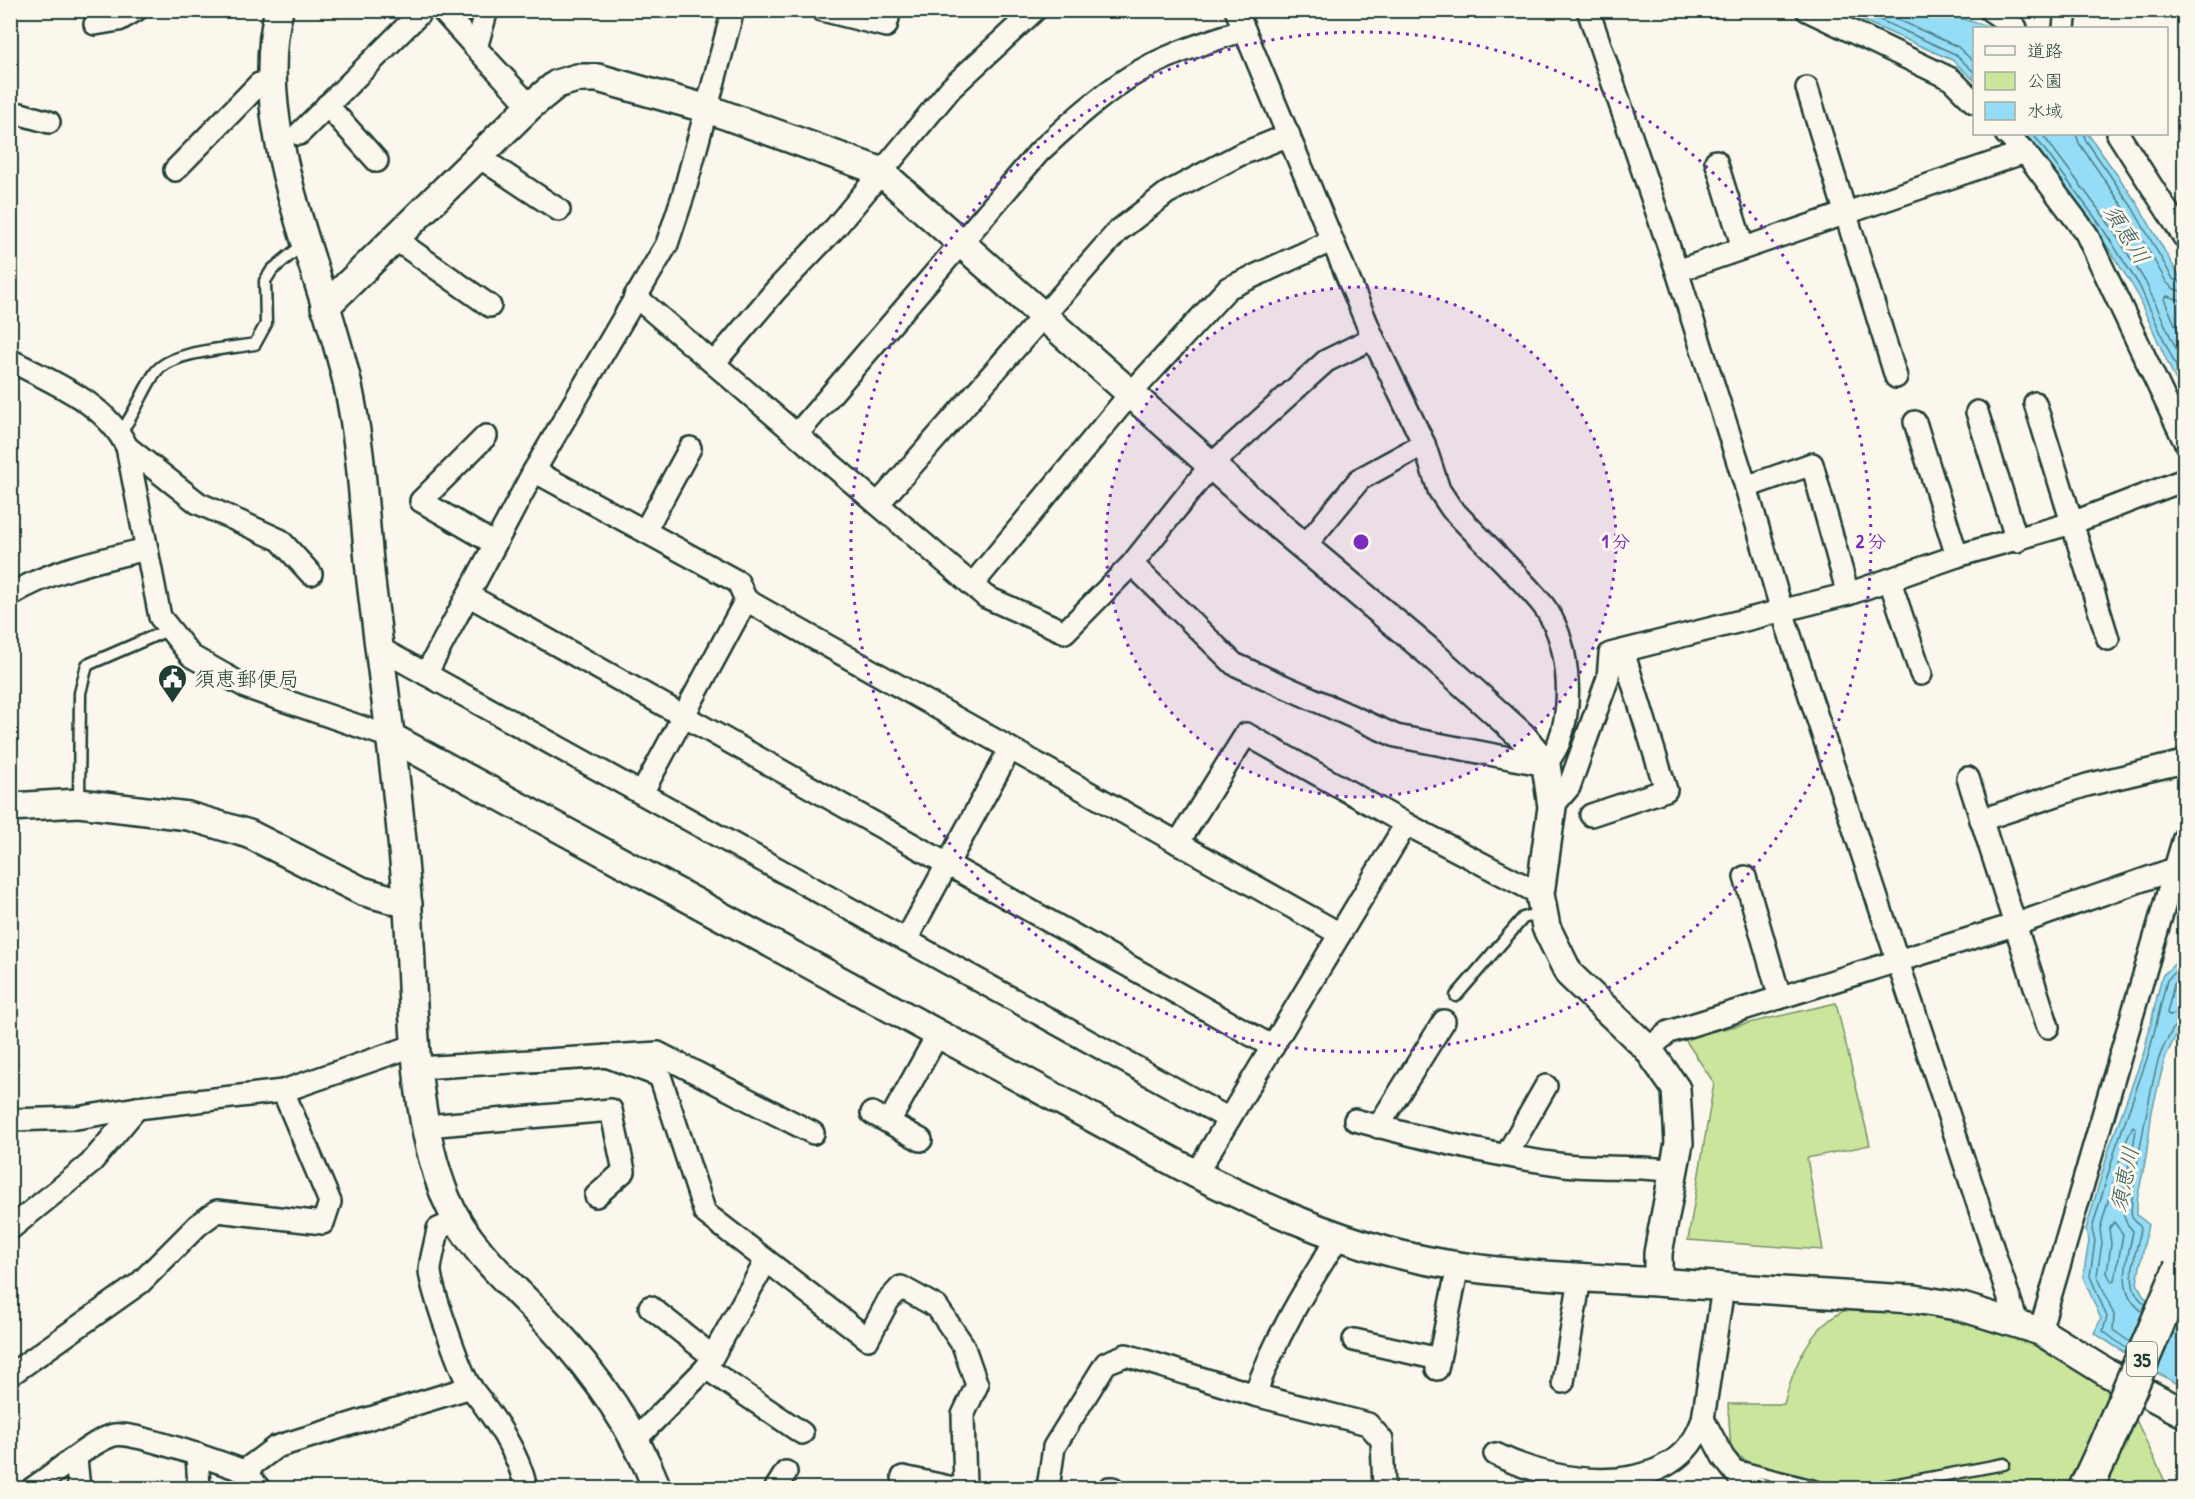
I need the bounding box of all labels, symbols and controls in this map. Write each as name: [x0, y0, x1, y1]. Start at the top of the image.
legend: [1973, 27, 2168, 135]
text: 道路: [2027, 38, 2063, 63]
text: 公園: [2027, 68, 2063, 93]
text: 水域: [2027, 98, 2063, 123]
water label: 須恵川: [2097, 198, 2157, 270]
text: 1 分: [1602, 529, 1630, 554]
text: 2 分: [1856, 529, 1886, 554]
centre of rings: [1351, 532, 1371, 552]
public building icon: 須恵郵便局: [157, 662, 189, 704]
place label: 須恵郵便局: [194, 664, 299, 693]
water label: 須恵川: [2102, 1144, 2146, 1214]
road number: 35: [2127, 1342, 2157, 1376]

